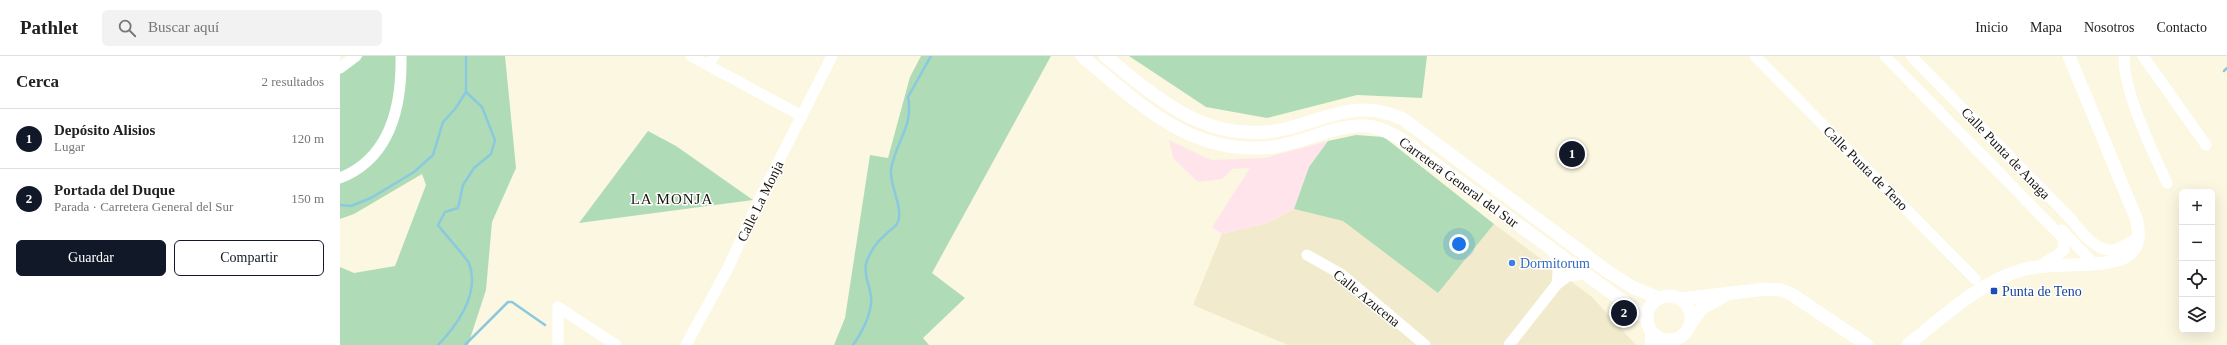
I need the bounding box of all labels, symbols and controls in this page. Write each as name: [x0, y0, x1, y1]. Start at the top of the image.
search box: [102, 10, 382, 46]
text: Pathlet: [20, 17, 78, 38]
icon: search: [116, 17, 138, 39]
text: Buscar aquí: [148, 19, 219, 35]
text: Inicio: [1975, 20, 2008, 35]
text: Mapa: [2030, 20, 2062, 35]
text: Nosotros: [2084, 20, 2134, 35]
text: Contacto: [2156, 20, 2207, 35]
text: Cerca: [16, 72, 59, 91]
text: 2 resultados: [262, 74, 324, 89]
street label: Calle Punta de Anaga: [1958, 105, 2054, 203]
text: Depósito Alisios: [54, 122, 155, 138]
street label: Calle Punta de Teno: [1821, 123, 1911, 213]
text: 1: [26, 131, 32, 146]
text: 120 m: [291, 131, 324, 146]
street label: Carretera General del Sur: [1396, 134, 1521, 231]
text: Lugar: [54, 139, 85, 154]
pin: 1: [1559, 139, 1585, 169]
street label: Calle La Monja: [734, 158, 787, 244]
text: Portada del Duque: [54, 182, 175, 198]
map controls: [2179, 189, 2215, 333]
button: +: [2179, 189, 2215, 225]
text: 2: [26, 191, 32, 206]
text: 150 m: [291, 191, 324, 206]
district label: LA MONJA: [631, 191, 713, 207]
text: Parada · Carretera General del Sur: [54, 199, 233, 214]
button: −: [2179, 225, 2215, 261]
your location: [1449, 234, 1469, 254]
button: Guardar: [16, 240, 166, 276]
button: Compartir: [174, 240, 324, 276]
place label: Dormitorum: [1520, 256, 1590, 271]
marker: Dormitorum: [1507, 258, 1517, 268]
button: locate: [2179, 261, 2215, 297]
street label: Calle Azucena: [1330, 267, 1404, 330]
place label: Punta de Teno: [2002, 284, 2082, 299]
marker: Punta de Teno: [1989, 286, 1999, 296]
button: layers: [2179, 297, 2215, 333]
pin: 2: [1611, 298, 1637, 328]

